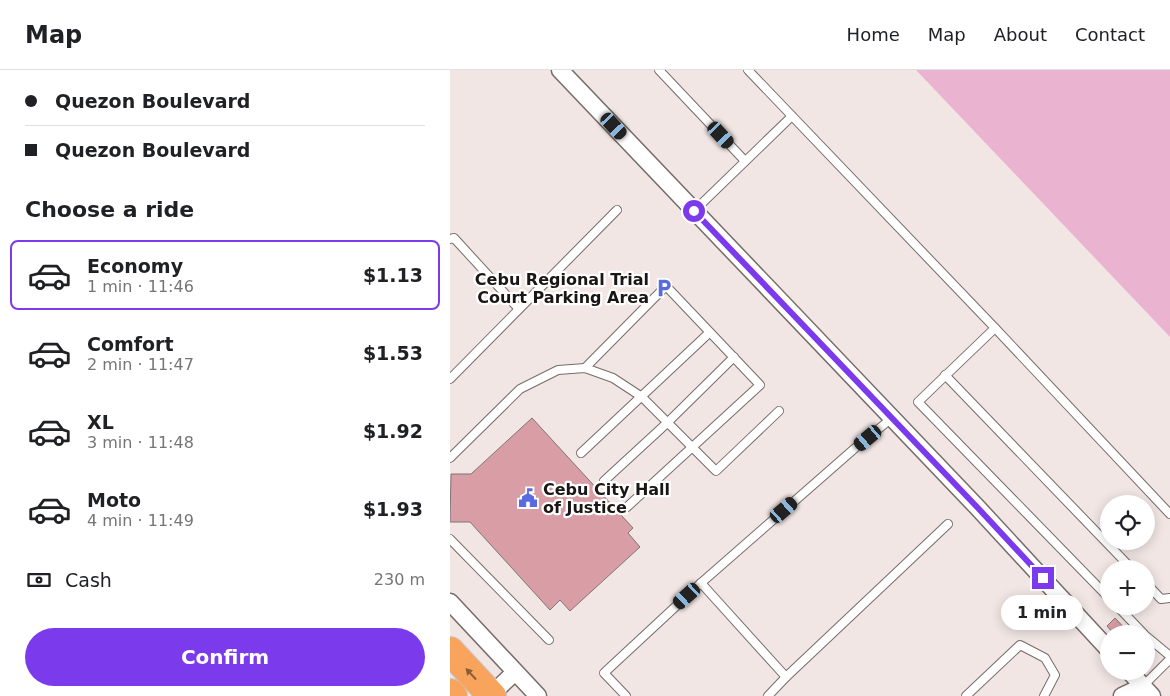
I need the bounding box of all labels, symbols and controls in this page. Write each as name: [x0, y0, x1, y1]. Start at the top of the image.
text: Map: [25, 21, 82, 49]
text: Home: [847, 24, 900, 45]
text: Map: [928, 24, 966, 45]
text: About: [994, 24, 1047, 45]
text: Contact: [1075, 24, 1145, 45]
text: Quezon Boulevard: [55, 90, 250, 112]
car: [598, 110, 629, 142]
car: [705, 119, 736, 151]
text: Quezon Boulevard: [55, 139, 250, 161]
text: Choose a ride: [25, 197, 194, 222]
route start: [683, 200, 705, 222]
icon: car: [27, 253, 72, 298]
text: Economy: [87, 255, 183, 277]
text: $1.13: [363, 264, 423, 286]
place label: Cebu Regional Trial Court Parking Area: [475, 270, 649, 307]
text: 1 min · 11:46: [87, 277, 194, 296]
parking icon: Cebu Regional Trial Court Parking Area: [653, 277, 675, 299]
icon: car: [27, 331, 72, 376]
text: Comfort: [87, 333, 174, 355]
text: $1.53: [363, 342, 423, 364]
text: 2 min · 11:47: [87, 355, 194, 374]
icon: car: [27, 409, 72, 454]
text: XL: [87, 411, 114, 433]
text: $1.92: [363, 420, 423, 442]
car: [851, 423, 884, 453]
text: 3 min · 11:48: [87, 433, 194, 452]
place label: Cebu City Hall of Justice: [543, 480, 670, 517]
icon: car: [27, 487, 72, 532]
public building icon: Cebu City Hall of Justice: [517, 487, 539, 509]
text: Moto: [87, 489, 141, 511]
car: [767, 494, 800, 526]
map controls: [1100, 495, 1155, 680]
button: locate: [1100, 495, 1155, 550]
text: $1.93: [363, 498, 423, 520]
text: 4 min · 11:49: [87, 511, 194, 530]
button: +: [1100, 560, 1155, 615]
icon: cash: [25, 566, 53, 594]
route end: [1032, 567, 1054, 589]
text: Cash: [65, 569, 112, 591]
text: 230 m: [374, 570, 425, 589]
car: [670, 580, 703, 612]
callout: 1 min: [1002, 596, 1084, 630]
text: 1 min: [1017, 603, 1067, 622]
button: −: [1100, 625, 1155, 680]
button: Confirm: [25, 628, 425, 686]
one-way arrow: [465, 668, 477, 680]

